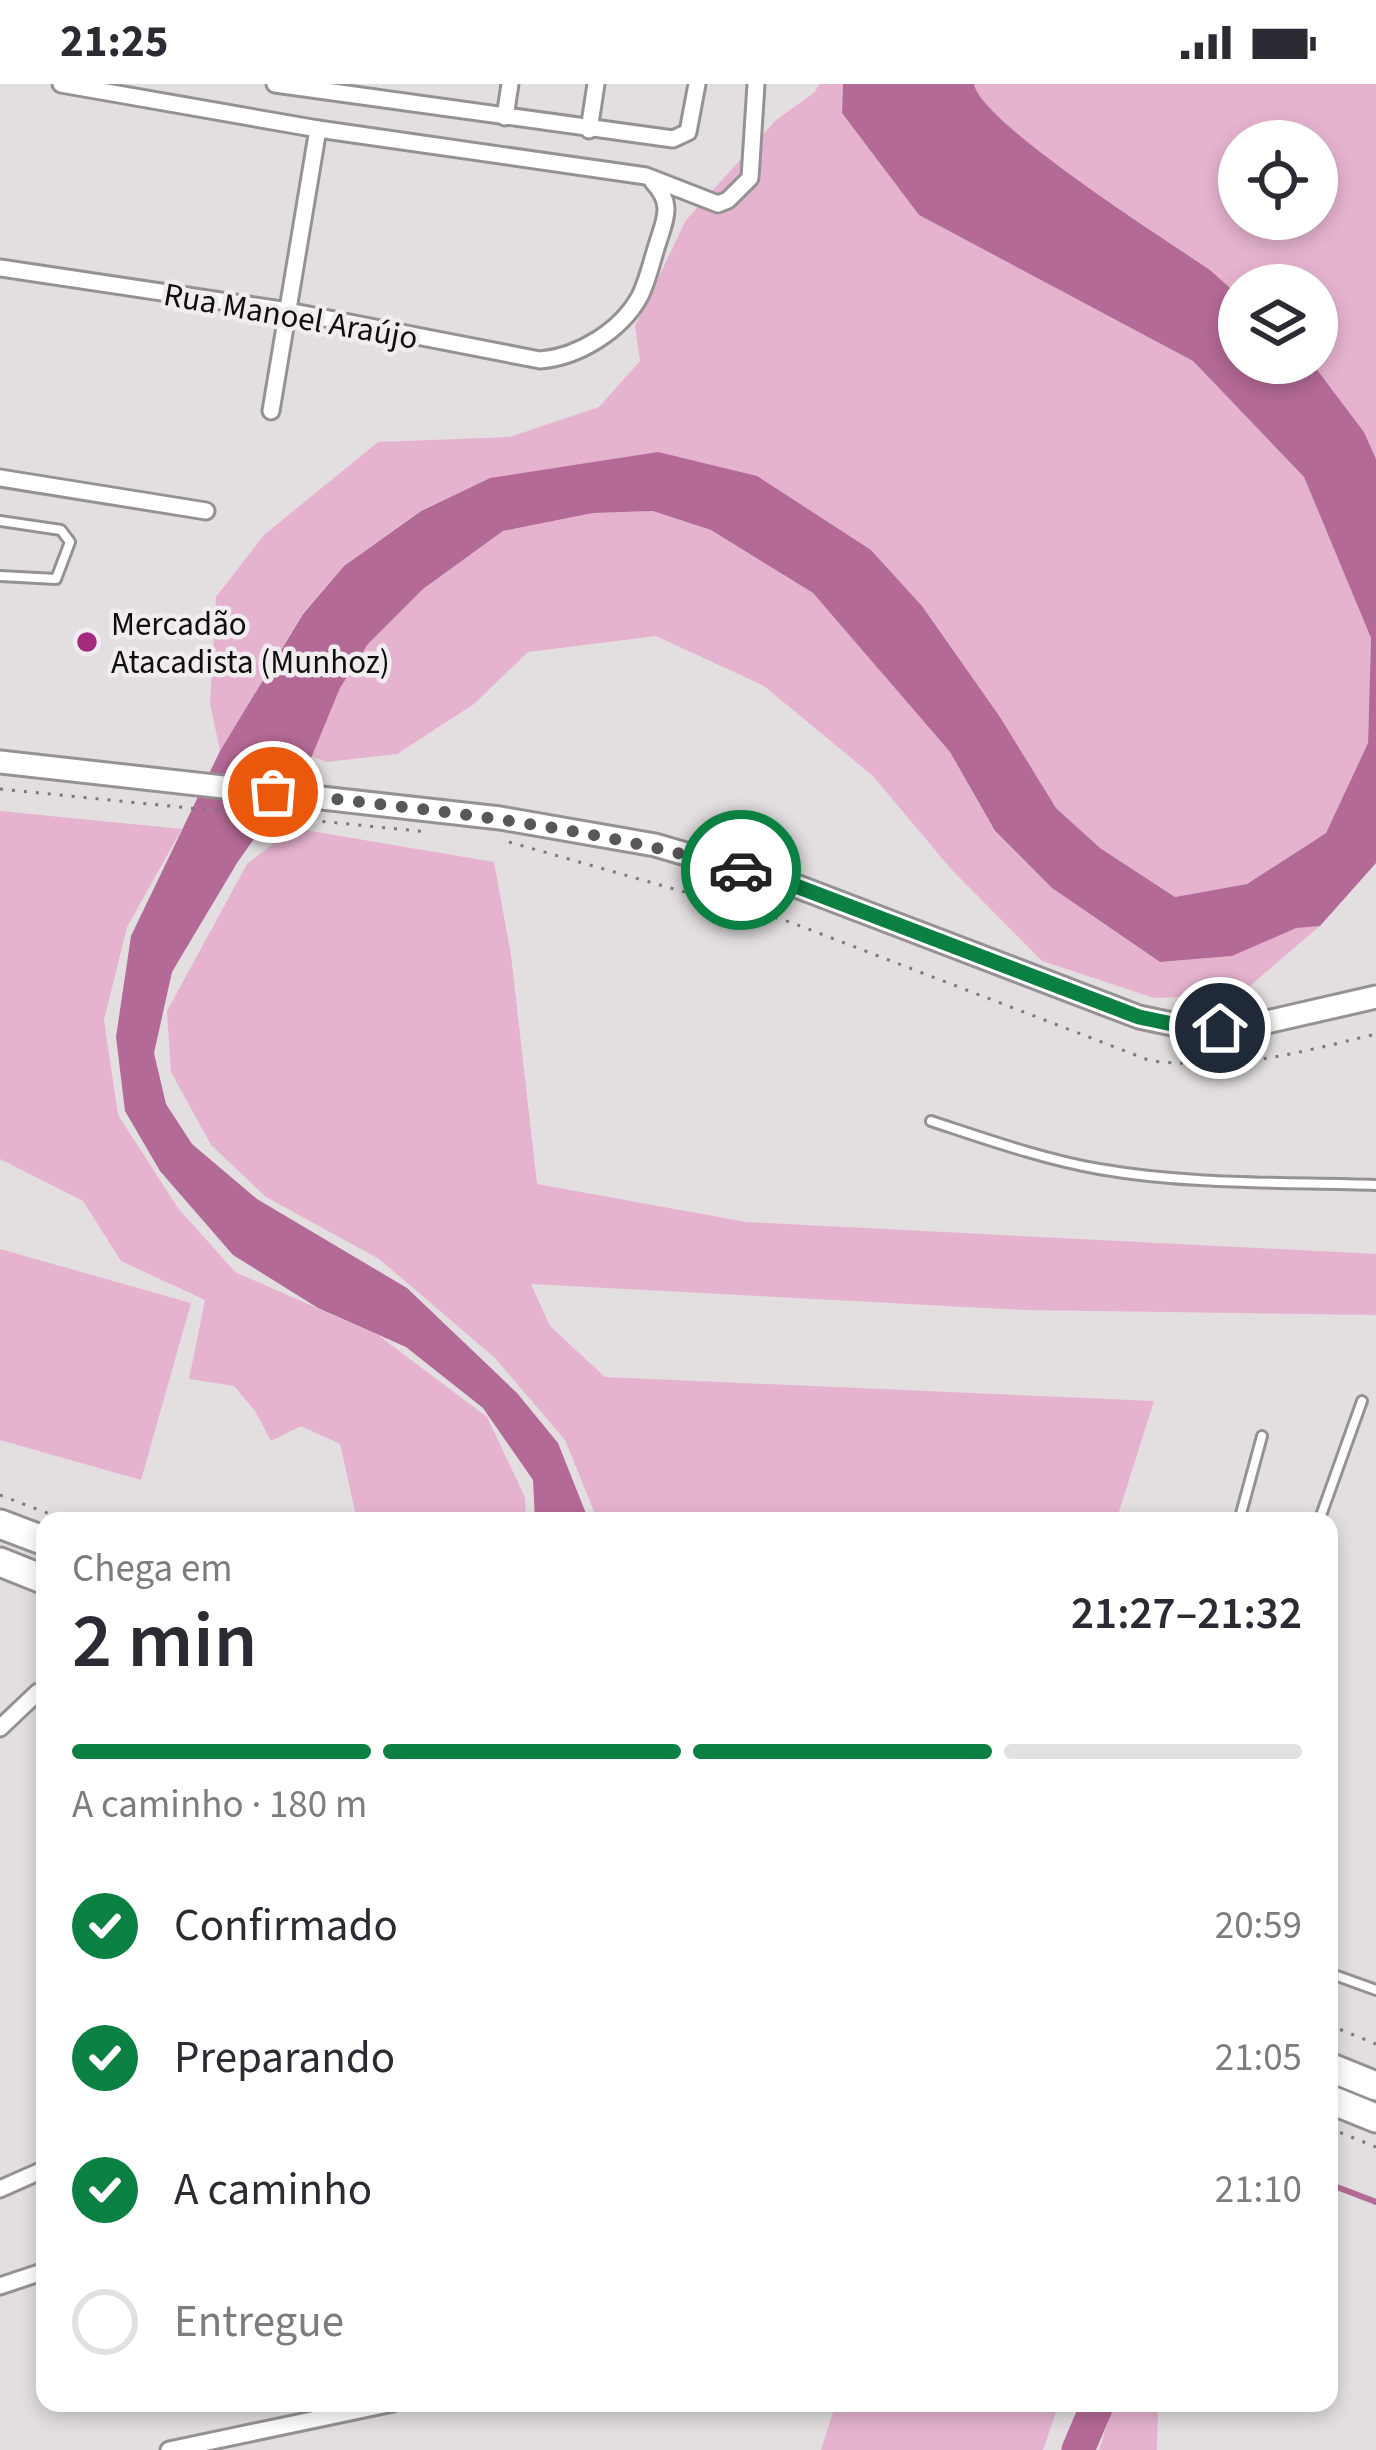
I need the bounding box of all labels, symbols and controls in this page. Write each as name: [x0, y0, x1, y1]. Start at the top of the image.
text: 21:25: [60, 10, 169, 74]
map controls: [1218, 120, 1338, 384]
button: locate: [1218, 120, 1338, 240]
button: layers: [1218, 264, 1338, 384]
street label: Rua Manoel Araújo: [160, 271, 421, 362]
place label: Mercadão Atacadista (Munhoz): [111, 601, 390, 686]
marker: Mercadão Atacadista (Munhoz): [74, 629, 100, 655]
pin: [222, 741, 324, 843]
icon: bag: [240, 759, 306, 825]
courier: [681, 810, 801, 930]
icon: car: [708, 837, 774, 903]
pin: [1169, 977, 1271, 1079]
icon: home: [1187, 995, 1253, 1061]
text: Chega em: [72, 1541, 233, 1597]
text: 21:27–21:32: [1071, 1582, 1302, 1646]
text: 2 min: [72, 1586, 257, 1697]
text: A caminho · 180 m: [72, 1777, 367, 1833]
icon: check: [72, 1893, 138, 1959]
text: Confirmado: [174, 1894, 398, 1958]
text: 20:59: [1215, 1898, 1302, 1954]
icon: check: [72, 2025, 138, 2091]
text: Preparando: [174, 2026, 395, 2090]
text: 21:05: [1215, 2030, 1302, 2086]
icon: check: [72, 2157, 138, 2223]
text: A caminho: [174, 2158, 372, 2222]
text: 21:10: [1215, 2162, 1302, 2218]
text: Entregue: [174, 2290, 344, 2354]

